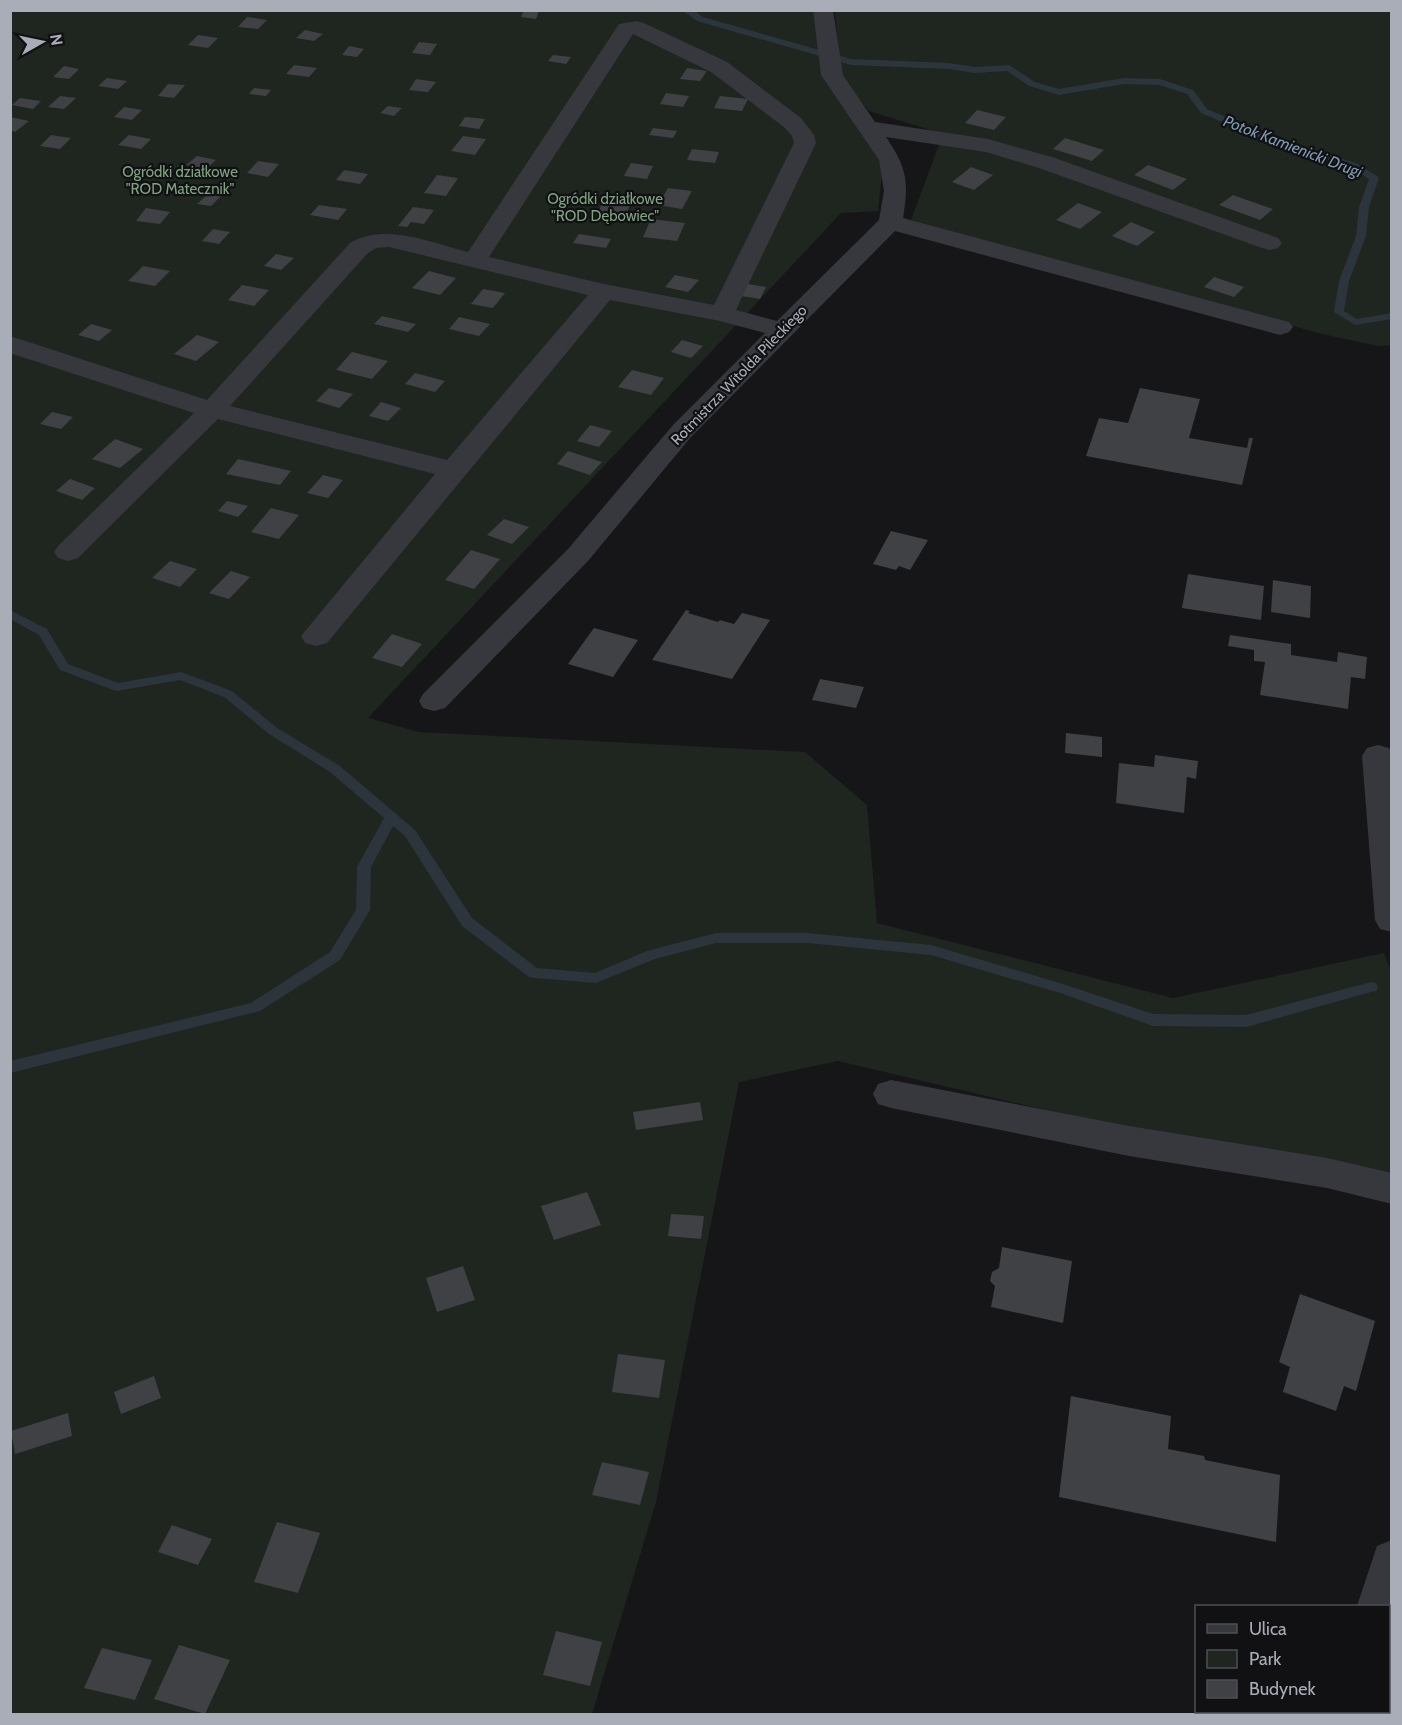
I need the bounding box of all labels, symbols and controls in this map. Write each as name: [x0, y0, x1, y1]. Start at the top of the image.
north arrow: [12, 12, 72, 72]
text: N: [46, 33, 67, 47]
water label: Potok Kamienicki Drugi: [1221, 111, 1365, 182]
park label: Ogródki działkowe "ROD Matecznik": [122, 163, 238, 198]
park label: Ogródki działkowe "ROD Dębowiec": [547, 190, 663, 225]
street label: Rotmistrza Witolda Pileckiego: [667, 301, 811, 449]
legend: [1195, 1605, 1390, 1713]
text: Ulica: [1249, 1618, 1287, 1640]
text: Park: [1249, 1648, 1282, 1670]
text: Budynek: [1249, 1678, 1316, 1700]

